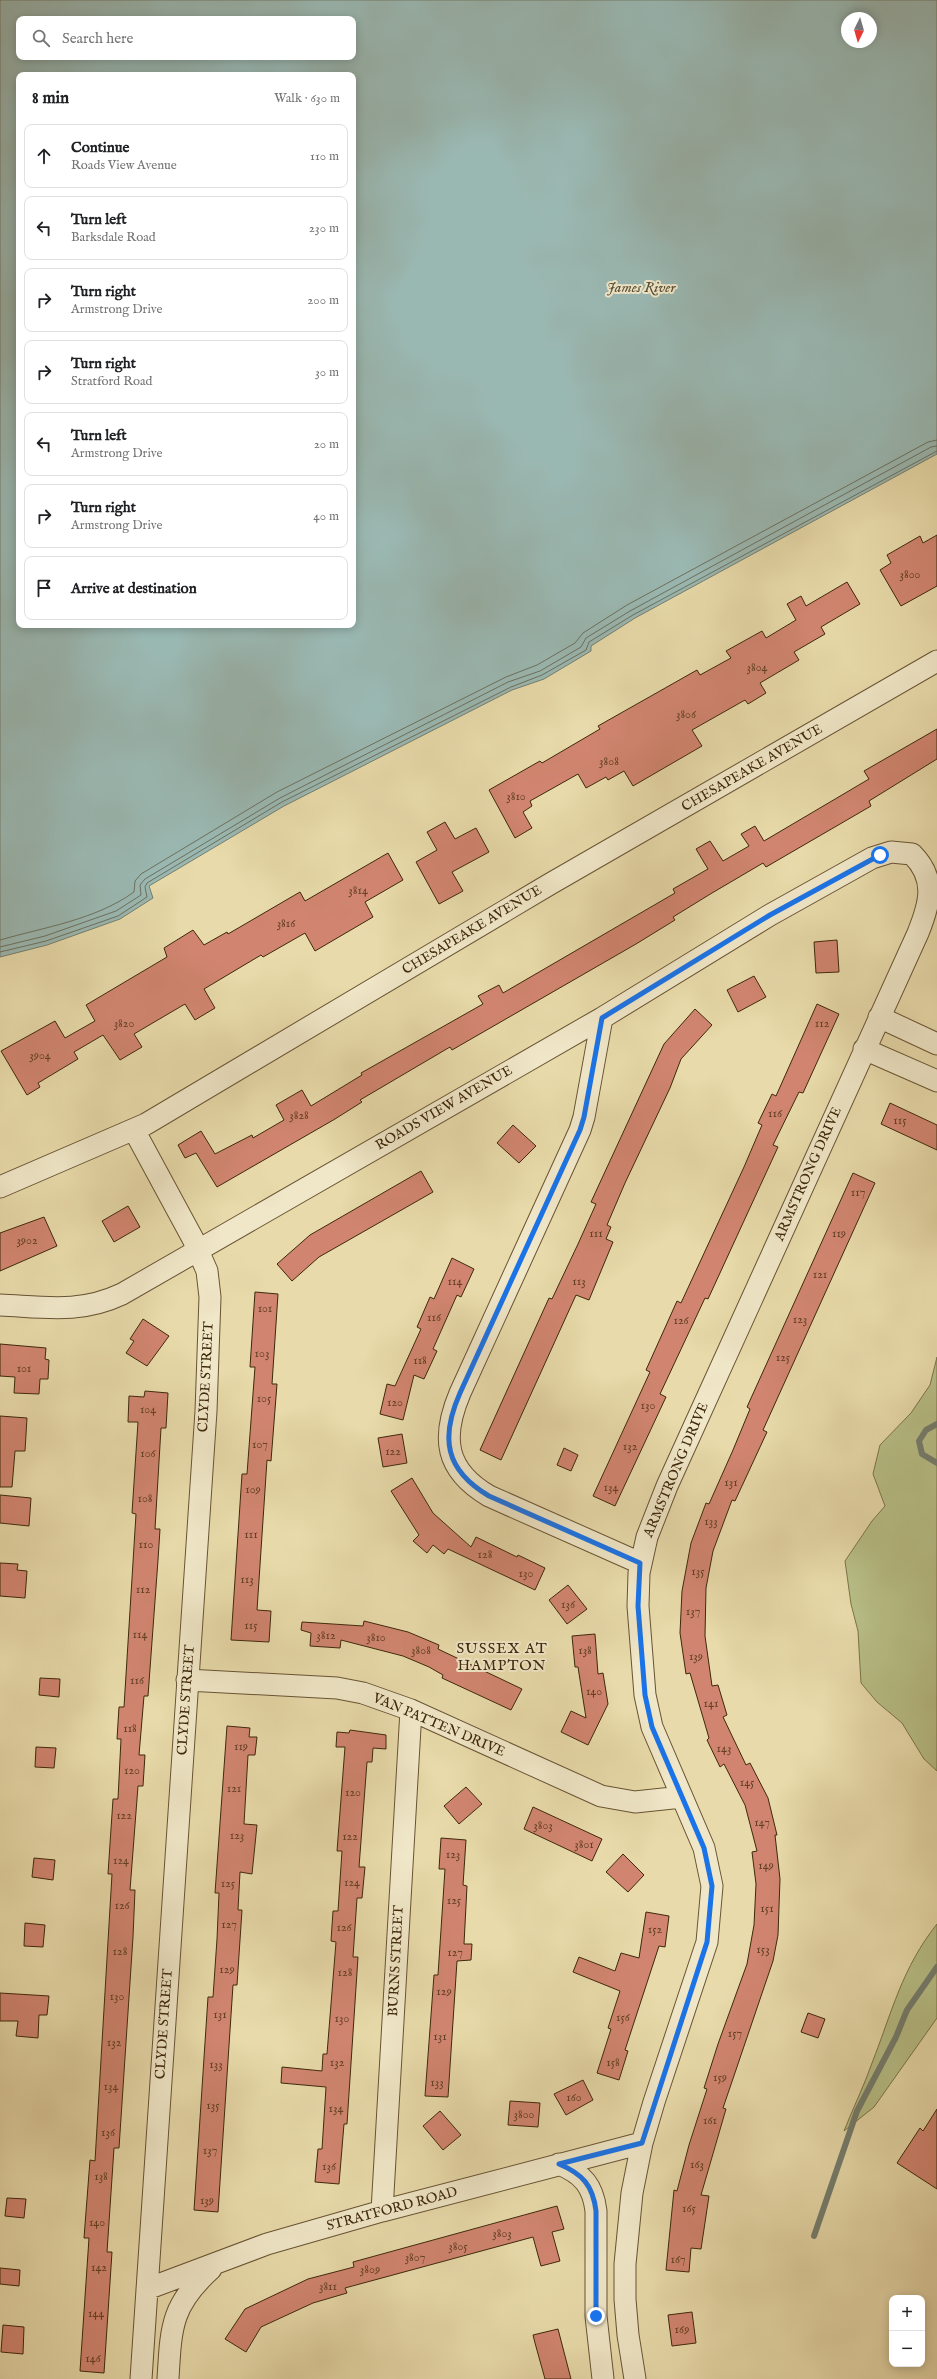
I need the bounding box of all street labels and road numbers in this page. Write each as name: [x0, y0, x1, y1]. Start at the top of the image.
street label: CHESAPEAKE AVENUE: [678, 720, 826, 816]
street label: CHESAPEAKE AVENUE: [399, 881, 545, 979]
street label: ROADS VIEW AVENUE: [372, 1061, 516, 1155]
street label: ARMSTRONG DRIVE: [770, 1104, 846, 1245]
street label: CLYDE STREET: [194, 1320, 218, 1433]
street label: ARMSTRONG DRIVE: [639, 1399, 713, 1541]
street label: CLYDE STREET: [173, 1643, 199, 1756]
street label: VAN PATTEN DRIVE: [369, 1689, 508, 1761]
street label: BURNS STREET: [384, 1904, 408, 2017]
street label: CLYDE STREET: [151, 1967, 177, 2080]
street label: STRATFORD ROAD: [325, 2183, 459, 2235]

